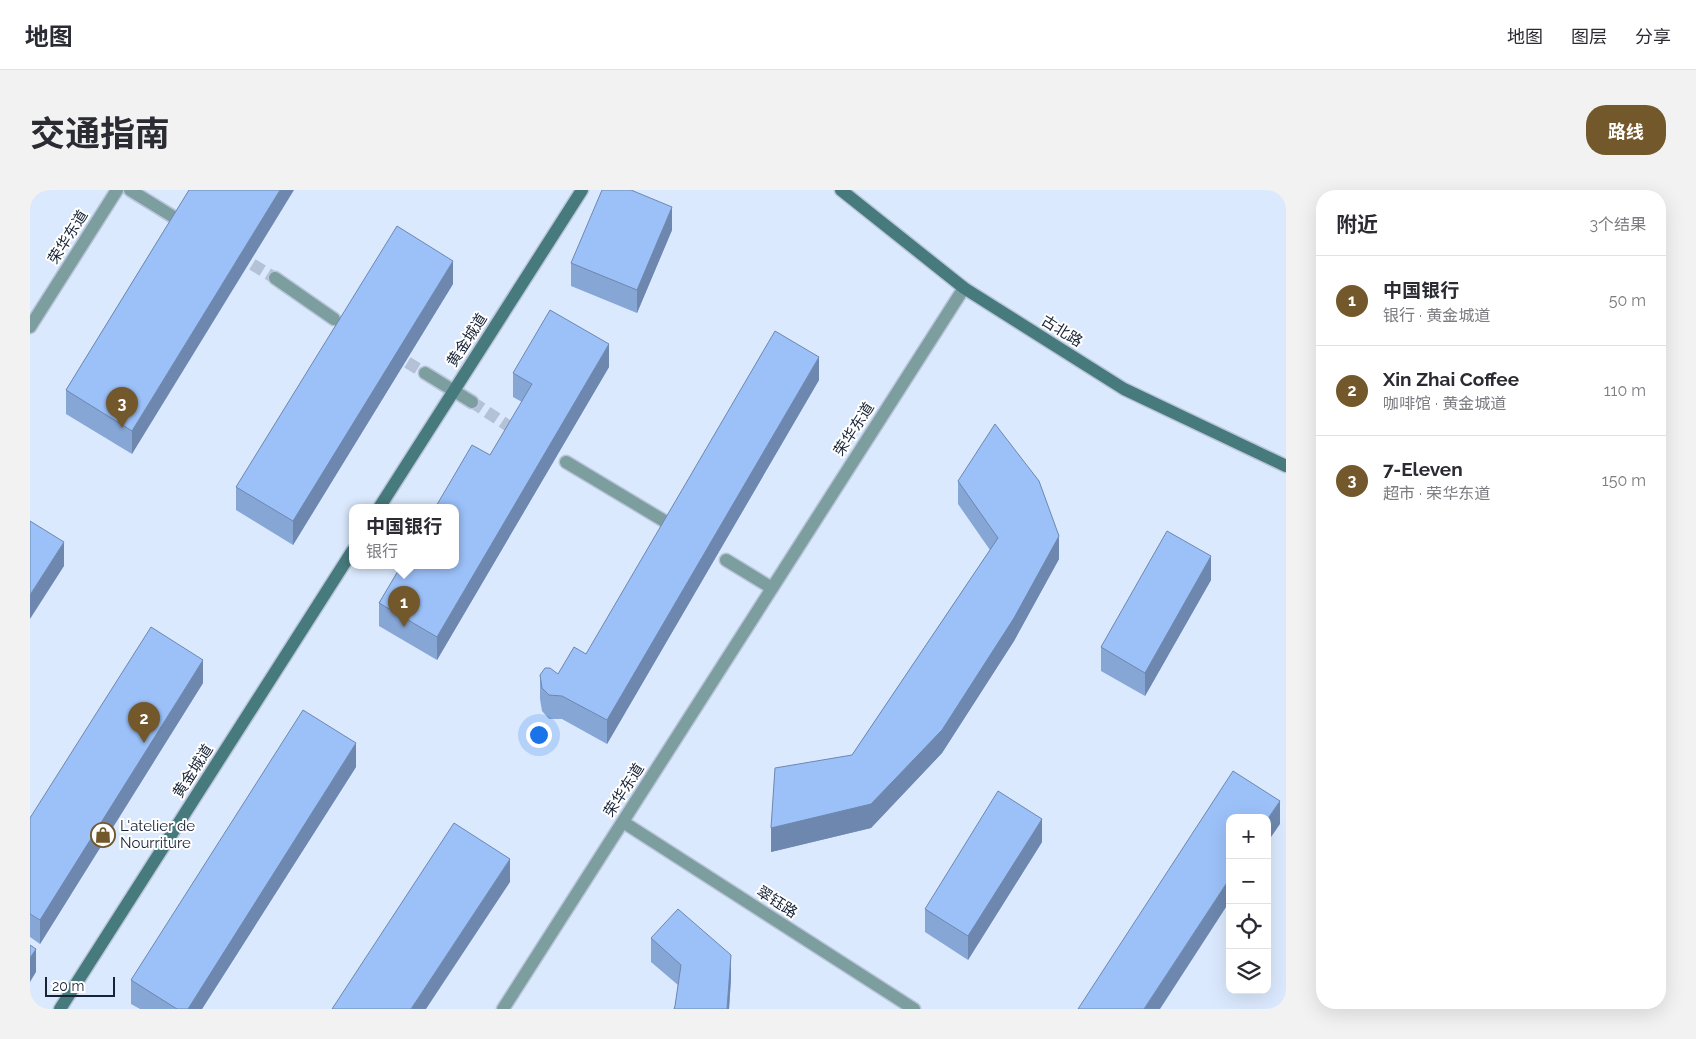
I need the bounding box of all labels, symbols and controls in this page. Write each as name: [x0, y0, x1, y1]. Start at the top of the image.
text: 地图: [25, 22, 73, 51]
text: 地图: [1507, 26, 1543, 47]
text: 图层: [1571, 26, 1607, 47]
text: 分享: [1635, 26, 1671, 47]
button: 路线: [1586, 105, 1666, 155]
text: 交通指南: [30, 113, 170, 154]
street label: 荣华东道: [44, 207, 92, 267]
text: 附近: [1336, 212, 1378, 237]
text: 3个结果: [1589, 215, 1646, 234]
text: 中国银行: [1383, 279, 1459, 301]
text: 1: [1348, 291, 1356, 310]
text: 50 m: [1609, 291, 1646, 310]
text: 银行 · 黄金城道: [1383, 306, 1490, 325]
street label: 黄金城道: [443, 310, 491, 370]
street label: 古北路: [1038, 311, 1086, 351]
text: Xin Zhai Coffee: [1383, 368, 1519, 390]
text: 2: [1347, 381, 1357, 400]
text: 110 m: [1604, 381, 1646, 400]
pin: 3: [106, 387, 138, 428]
text: 咖啡馆 · 黄金城道: [1383, 394, 1506, 413]
street label: 荣华东道: [830, 399, 878, 459]
text: 7-Eleven: [1383, 458, 1463, 480]
text: 3: [1348, 471, 1356, 490]
text: 150 m: [1602, 471, 1646, 490]
text: 超市 · 荣华东道: [1383, 484, 1490, 503]
popup: [349, 504, 459, 569]
text: 中国银行: [366, 515, 442, 537]
text: 银行: [366, 542, 398, 561]
pin: 1: [388, 586, 420, 627]
pin: 2: [128, 702, 160, 743]
your location: [526, 722, 552, 748]
street label: 黄金城道: [169, 741, 217, 801]
street label: 荣华东道: [600, 760, 648, 820]
map controls: [1226, 814, 1271, 994]
button: +: [1226, 814, 1271, 859]
place label: L'atelier de Nourriture: [120, 817, 195, 852]
shop icon: L'atelier de Nourriture: [90, 822, 116, 848]
button: −: [1226, 859, 1271, 904]
street label: 翠钰路: [753, 882, 801, 922]
button: locate: [1226, 904, 1271, 949]
button: layers: [1226, 949, 1271, 994]
scale bar: [45, 974, 115, 997]
text: 20 m: [52, 978, 84, 994]

